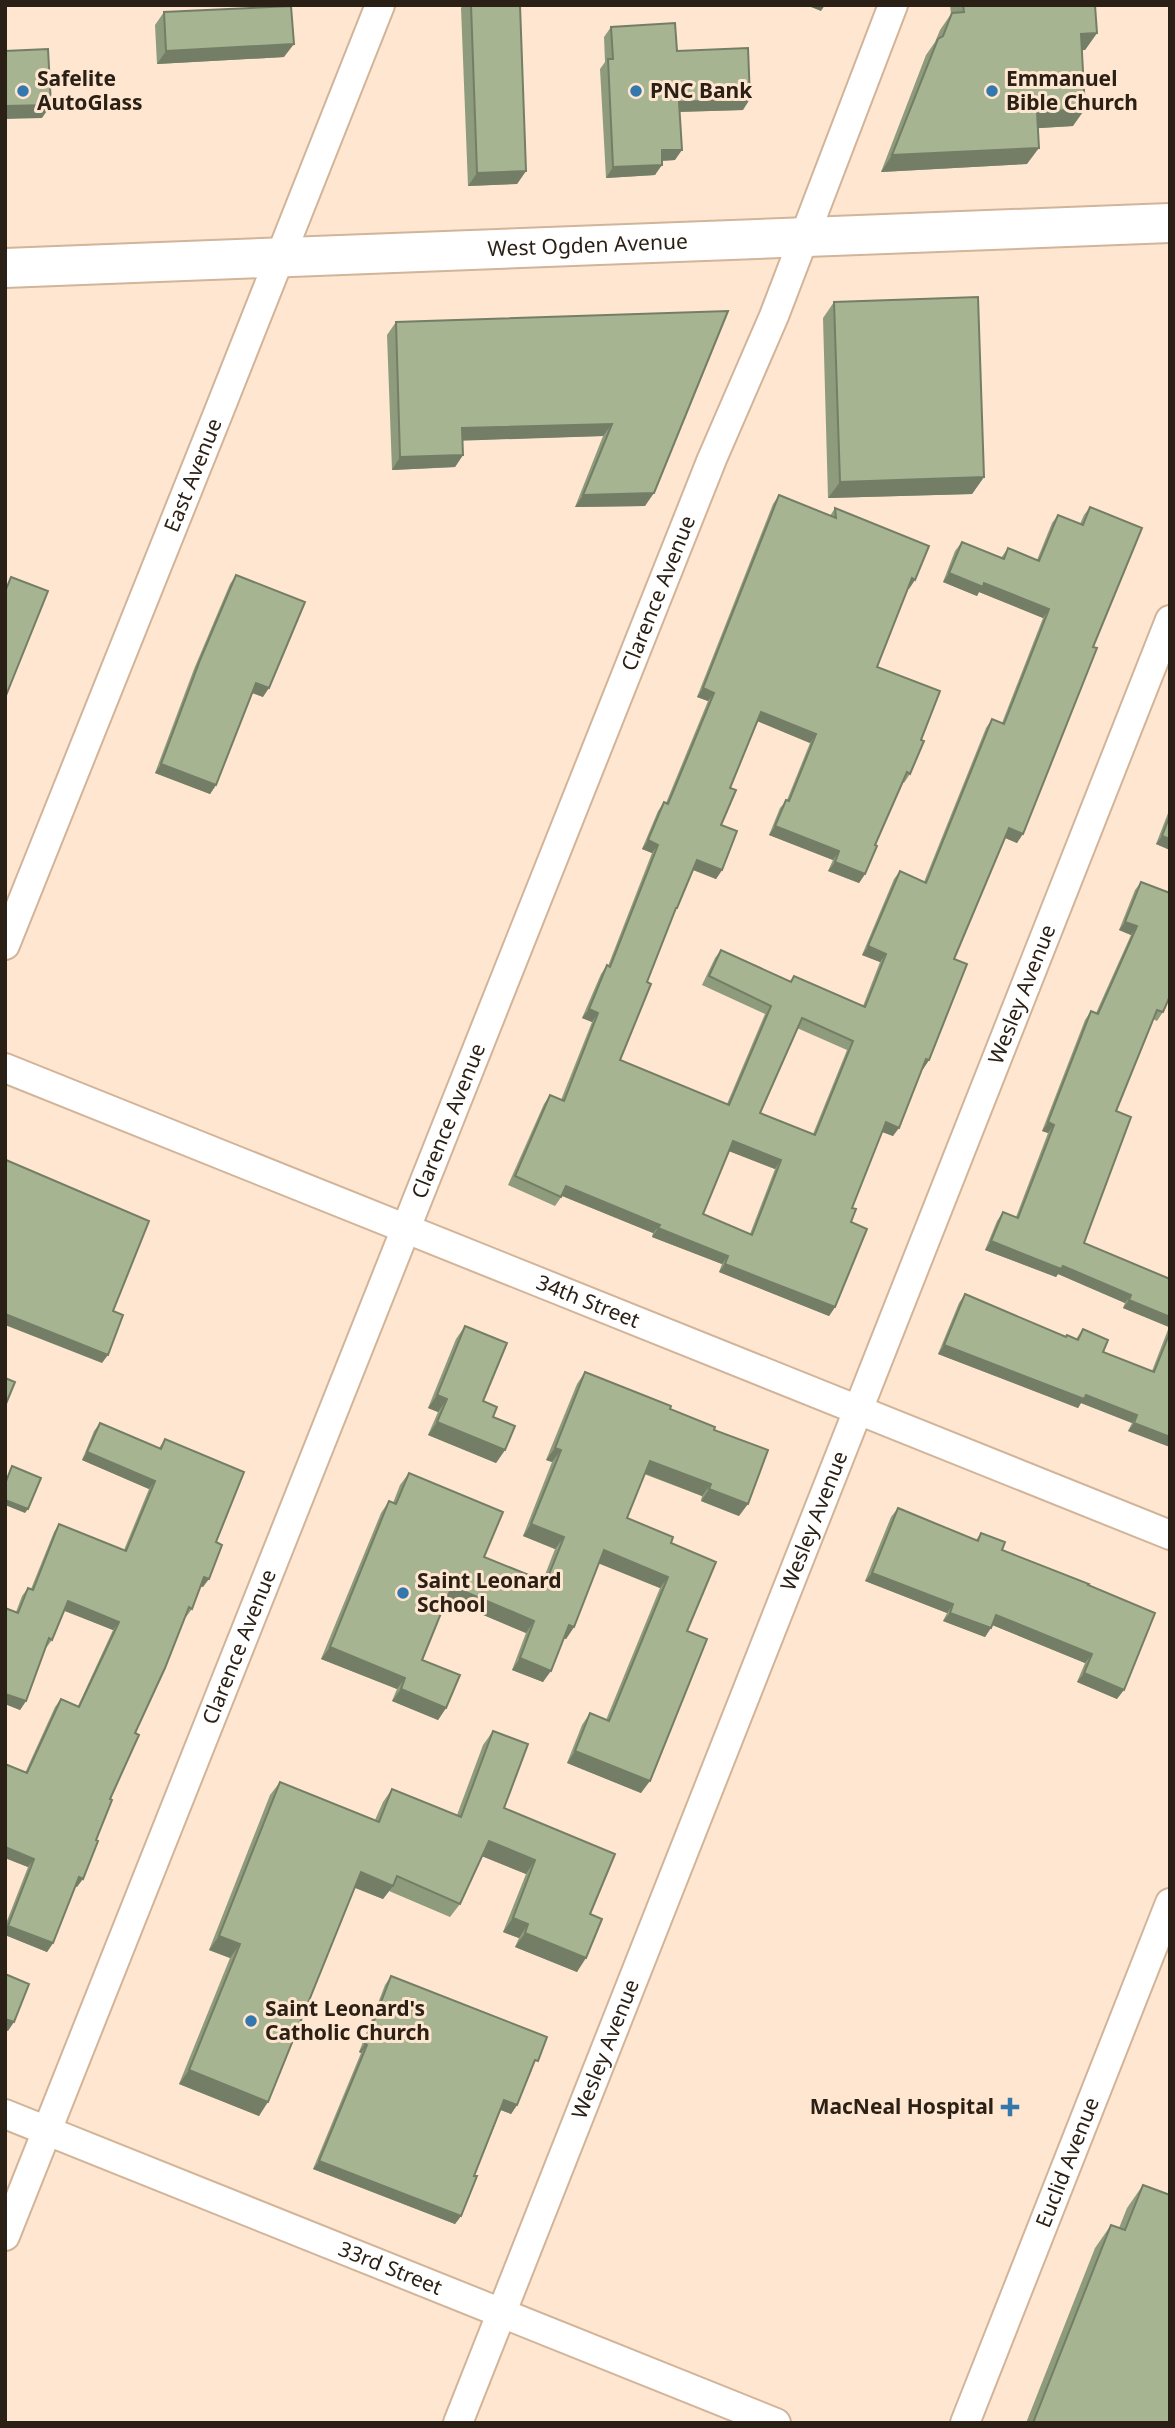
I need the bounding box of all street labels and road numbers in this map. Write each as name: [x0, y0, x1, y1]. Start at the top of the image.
street label: West Ogden Avenue: [487, 227, 688, 262]
street label: East Avenue: [157, 414, 228, 536]
street label: Clarence Avenue: [614, 511, 701, 675]
street label: Wesley Avenue: [981, 920, 1061, 1068]
street label: Clarence Avenue: [404, 1039, 491, 1202]
street label: 34th Street: [533, 1268, 644, 1334]
street label: Wesley Avenue: [773, 1447, 854, 1594]
street label: Clarence Avenue: [195, 1565, 282, 1728]
street label: Wesley Avenue: [565, 1975, 645, 2123]
street label: Euclid Avenue: [1028, 2093, 1105, 2231]
street label: 33rd Street: [335, 2234, 447, 2301]

